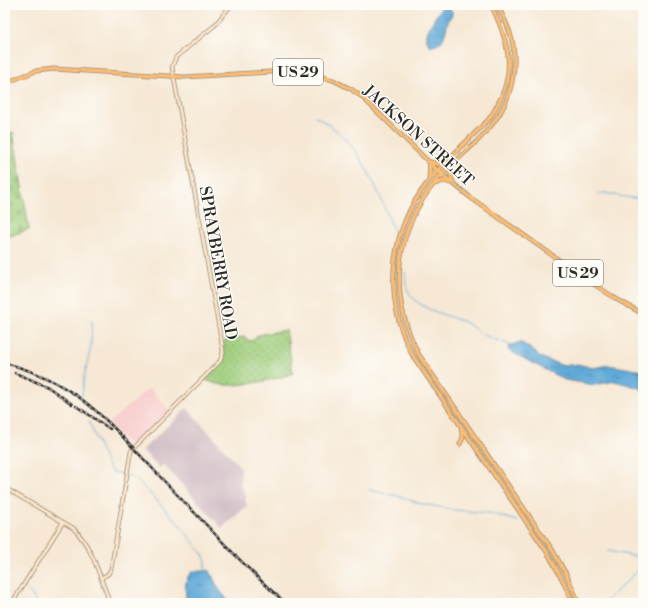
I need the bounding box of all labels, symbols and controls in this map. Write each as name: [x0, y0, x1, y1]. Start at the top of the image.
road number: US 29: [273, 59, 323, 85]
street label: JACKSON STREET: [358, 80, 478, 191]
street label: SPRAYBERRY ROAD: [195, 185, 241, 342]
road number: US 29: [553, 260, 603, 286]

